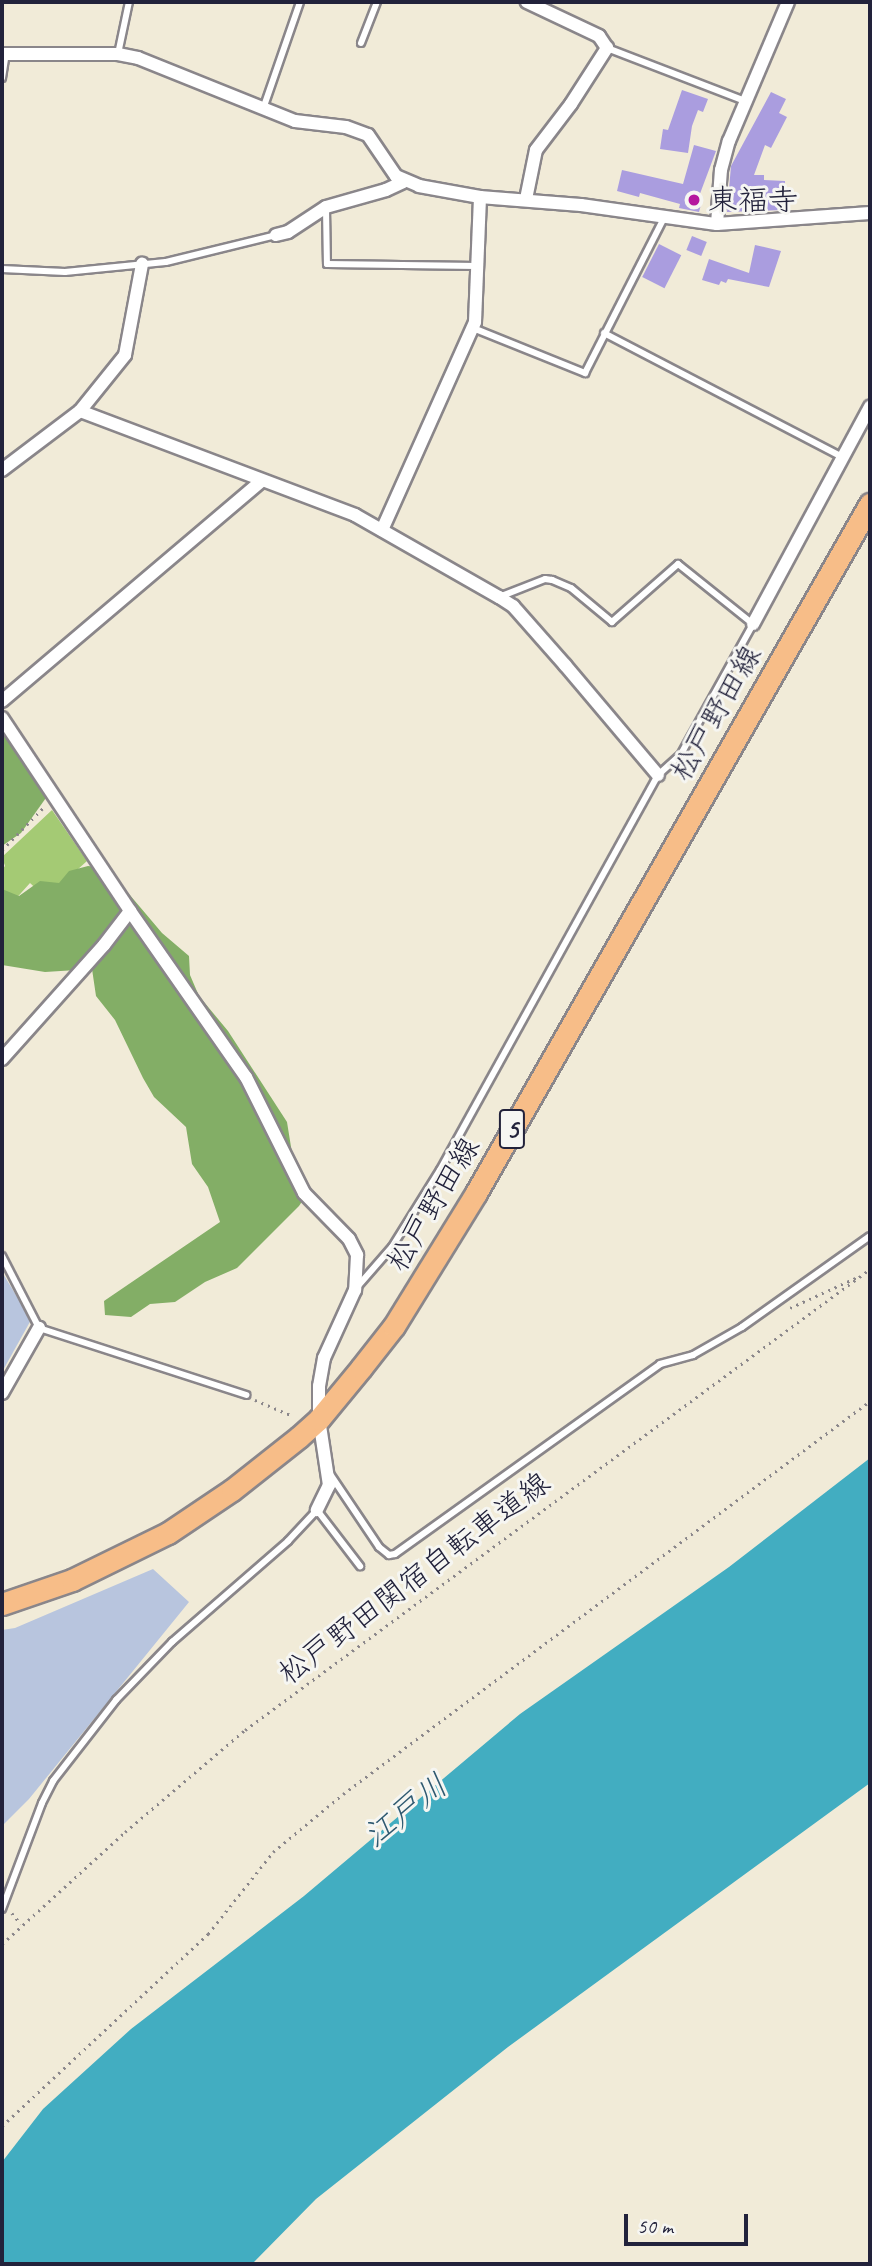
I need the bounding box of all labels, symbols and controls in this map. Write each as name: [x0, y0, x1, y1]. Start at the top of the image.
place label: 東福寺: [708, 182, 798, 218]
marker: 東福寺: [686, 192, 702, 208]
street label: 松戸野田線: [663, 639, 769, 787]
road number: 5: [498, 1104, 526, 1154]
street label: 松戸野田線: [379, 1130, 487, 1278]
street label: 松戸野田関宿自転車道線: [271, 1464, 557, 1692]
water label: 江戸川: [356, 1766, 456, 1856]
scale bar: [627, 2200, 751, 2244]
text: 50 m: [637, 2213, 673, 2239]

